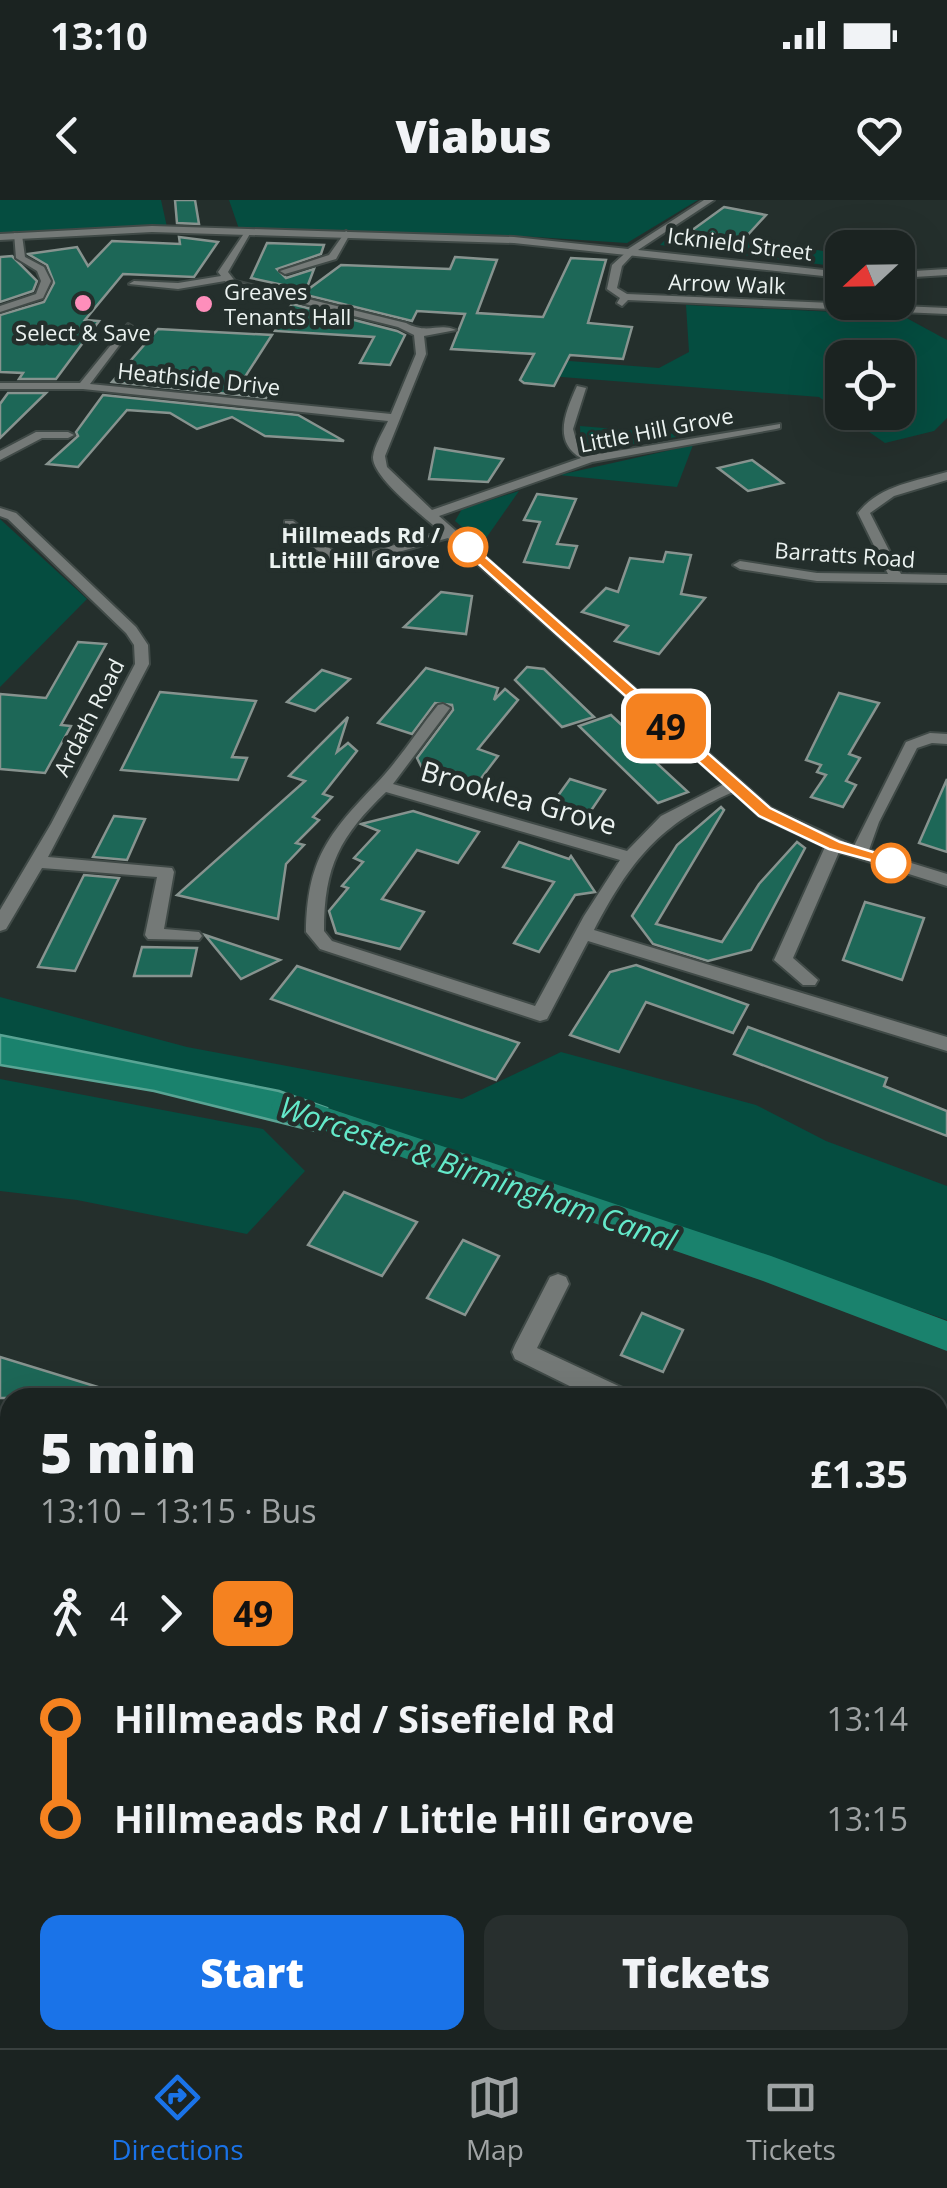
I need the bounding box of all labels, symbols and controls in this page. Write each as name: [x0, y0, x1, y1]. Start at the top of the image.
text: 13:10: [50, 9, 148, 61]
text: Viabus: [395, 105, 552, 166]
icon: back: [40, 108, 95, 163]
icon: heart: [852, 108, 907, 163]
street label: Icknield Street: [666, 219, 814, 267]
north arrow: [825, 230, 915, 320]
map controls: [825, 230, 915, 430]
street label: Arrow Walk: [668, 266, 787, 300]
place label: Greaves Tenants Hall: [224, 276, 351, 331]
marker: Select & Save: [72, 292, 94, 314]
marker: Greaves Tenants Hall: [193, 293, 215, 315]
place label: Select & Save: [15, 317, 151, 347]
button: locate: [825, 340, 915, 430]
street label: Heathside Drive: [116, 355, 282, 401]
street label: Little Hill Grove: [576, 399, 736, 459]
place label: Hillmeads Rd / Little Hill Grove: [269, 519, 440, 574]
marker: Hillmeads Rd / Little Hill Grove: [449, 528, 487, 566]
street label: Barratts Road: [774, 534, 916, 574]
street label: Ardath Road: [46, 653, 130, 781]
line badge: 49: [621, 694, 711, 758]
text: 49: [646, 703, 686, 750]
street label: Brooklea Grove: [417, 751, 621, 843]
unlabelled marker: [872, 844, 910, 882]
water label: Worcester & Birmingham Canal: [274, 1086, 683, 1261]
text: 5 min: [40, 1414, 196, 1489]
text: £1.35: [810, 1447, 908, 1499]
text: 13:10 – 13:15 · Bus: [40, 1489, 316, 1532]
icon: walk: [40, 1586, 95, 1641]
icon: forward: [143, 1586, 198, 1641]
text: 49: [233, 1590, 273, 1637]
text: 4: [110, 1592, 128, 1635]
text: Hillmeads Rd / Sisefield Rd: [114, 1692, 615, 1744]
text: 13:14: [826, 1697, 908, 1740]
text: Hillmeads Rd / Little Hill Grove: [114, 1792, 694, 1844]
text: 13:15: [826, 1797, 908, 1840]
button: Start: [40, 1915, 464, 2030]
button: Tickets: [484, 1915, 908, 2030]
tab: Directions: [111, 2070, 244, 2168]
tab: Map: [466, 2070, 524, 2168]
tab: Tickets: [746, 2070, 836, 2168]

